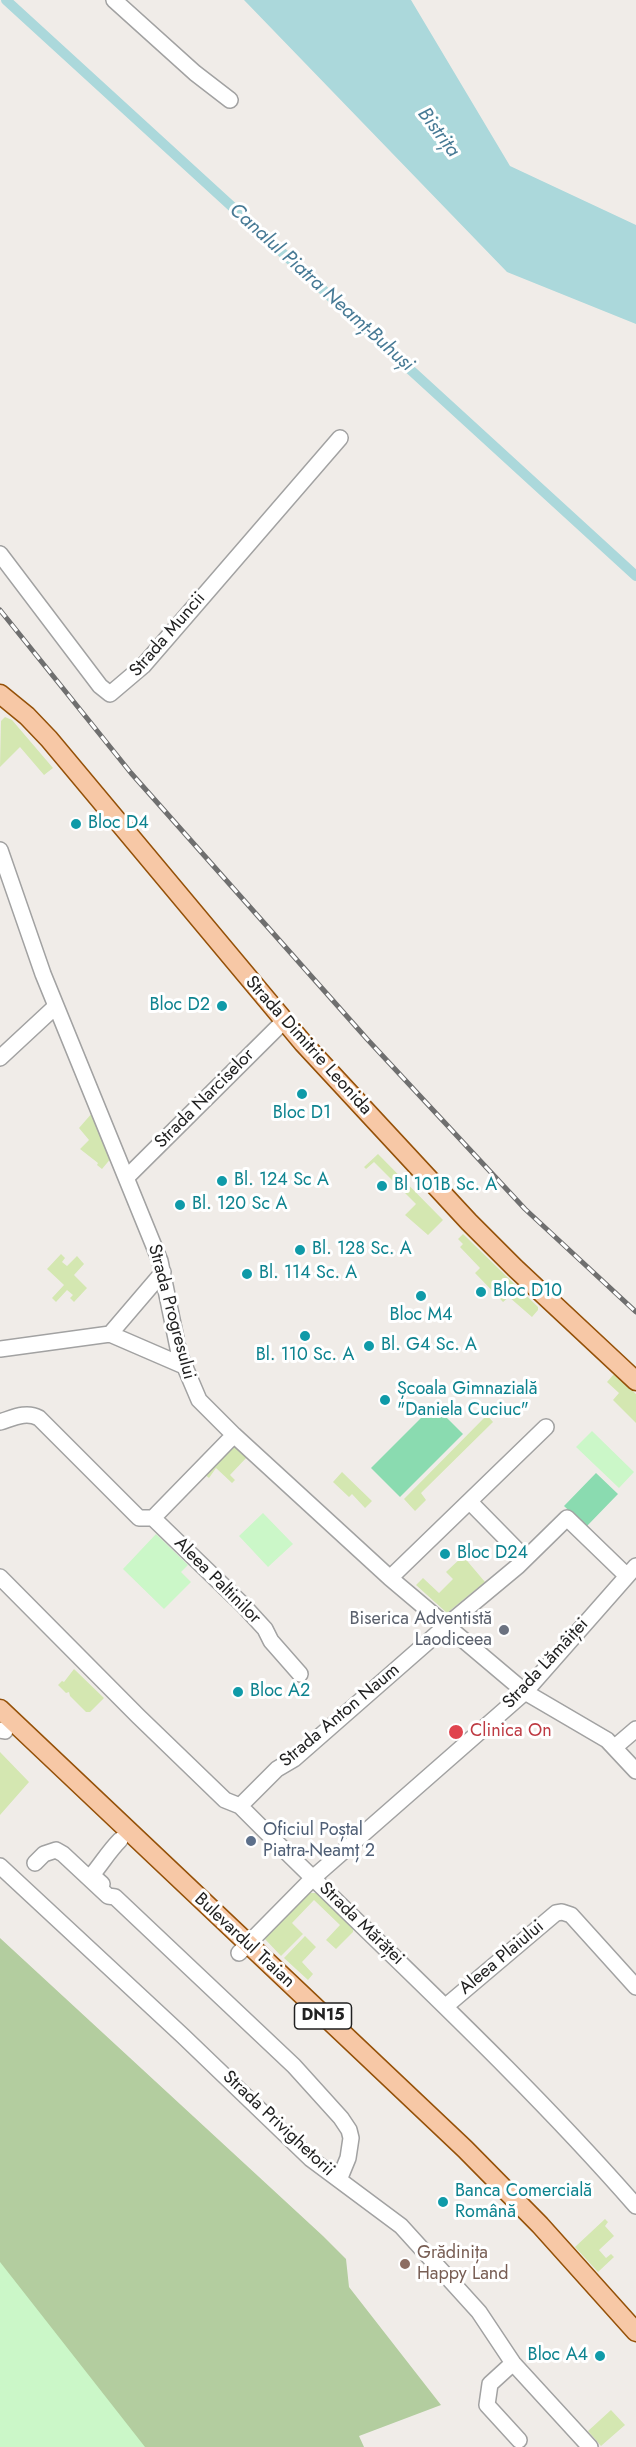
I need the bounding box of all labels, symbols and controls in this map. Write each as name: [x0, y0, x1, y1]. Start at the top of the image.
water label: Bistrița: [412, 104, 464, 162]
water label: Canalul Piatra Neamț-Buhuși: [224, 199, 418, 377]
street label: Strada Muncii: [125, 588, 211, 682]
place label: Bloc D4: [88, 813, 149, 835]
marker: Bloc D4: [69, 817, 83, 831]
street label: Strada Dimitrie Leonida: [240, 972, 376, 1120]
place label: Bloc D2: [150, 995, 210, 1017]
marker: Bloc D2: [215, 999, 229, 1013]
street label: Strada Narciselor: [151, 1045, 259, 1153]
marker: Bloc D1: [295, 1087, 309, 1101]
place label: Bloc D1: [273, 1103, 331, 1125]
place label: Bl. 124 Sc A: [234, 1170, 329, 1192]
marker: Bl. 124 Sc A: [215, 1174, 229, 1188]
place label: Bl 101B Sc. A: [394, 1175, 497, 1197]
marker: Bl 101B Sc. A: [375, 1179, 389, 1193]
place label: Bl. 120 Sc A: [192, 1194, 287, 1216]
marker: Bl. 120 Sc A: [173, 1198, 187, 1212]
place label: Bl. 128 Sc. A: [312, 1239, 412, 1261]
street label: Strada Progresului: [143, 1242, 199, 1382]
marker: Bl. 128 Sc. A: [293, 1243, 307, 1257]
place label: Bl. 114 Sc. A: [259, 1263, 357, 1285]
marker: Bl. 114 Sc. A: [240, 1267, 254, 1281]
place label: Bloc D10: [493, 1281, 562, 1303]
marker: Bloc D10: [474, 1285, 488, 1299]
marker: Bloc M4: [414, 1289, 428, 1303]
place label: Bloc M4: [389, 1305, 453, 1327]
marker: Bl. 110 Sc. A: [298, 1329, 312, 1343]
place label: Bl. G4 Sc. A: [381, 1335, 477, 1357]
marker: Bl. G4 Sc. A: [362, 1339, 376, 1353]
place label: Bl. 110 Sc. A: [256, 1345, 354, 1367]
place label: Școala Gimnazială "Daniela Cuciuc": [397, 1379, 537, 1422]
marker: Școala Gimnazială "Daniela Cuciuc": [378, 1393, 392, 1407]
street label: Aleea Paltinilor: [169, 1533, 265, 1629]
place label: Bloc D24: [457, 1543, 528, 1565]
marker: Bloc D24: [438, 1547, 452, 1561]
place label: Biserica Adventistă Laodiceea: [349, 1609, 492, 1652]
street label: Strada Lămâiței: [499, 1614, 593, 1714]
marker: Biserica Adventistă Laodiceea: [497, 1623, 511, 1637]
street label: Strada Anton Naum: [276, 1660, 404, 1772]
place label: Bloc A2: [250, 1681, 310, 1703]
marker: Bloc A2: [231, 1685, 245, 1699]
place label: Clinica On: [470, 1721, 552, 1743]
marker: Clinica On: [447, 1723, 465, 1741]
place label: Oficiul Poștal Piatra-Neamț 2: [263, 1820, 375, 1862]
marker: Oficiul Poștal Piatra-Neamț 2: [244, 1834, 258, 1848]
street label: Strada Mărăței: [314, 1878, 408, 1970]
street label: Bulevardul Traian: [189, 1889, 299, 1993]
street label: Aleea Plaiului: [455, 1916, 549, 2000]
road number: DN15: [294, 2003, 352, 2029]
street label: Strada Privighetorii: [218, 2067, 338, 2181]
place label: Banca Comercială Română: [455, 2181, 592, 2224]
marker: Banca Comercială Română: [436, 2195, 450, 2209]
place label: Grădinița Happy Land: [417, 2243, 509, 2286]
marker: Grădinița Happy Land: [398, 2257, 412, 2271]
place label: Bloc A4: [528, 2345, 588, 2367]
marker: Bloc A4: [593, 2349, 607, 2363]

